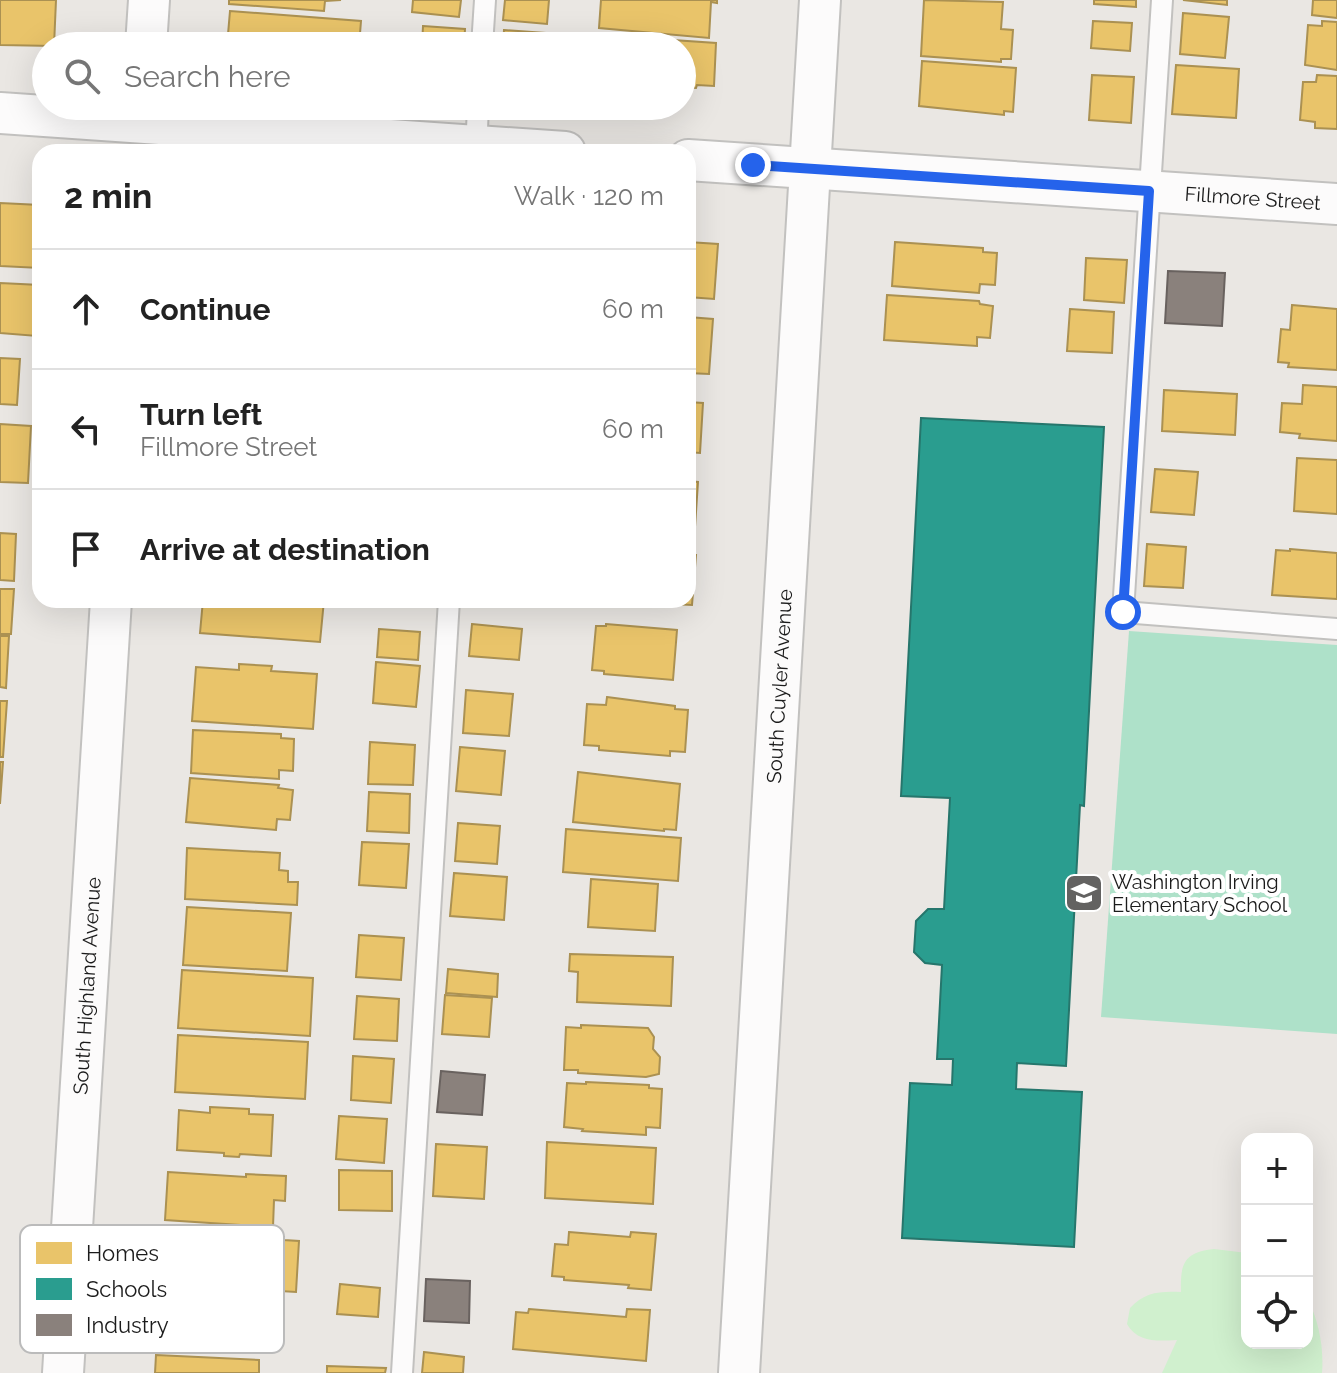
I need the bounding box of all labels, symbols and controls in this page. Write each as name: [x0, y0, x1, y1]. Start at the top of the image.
search box: [32, 32, 696, 120]
icon: search: [60, 54, 104, 98]
text: Search here: [124, 59, 291, 94]
route end: [735, 147, 771, 183]
text: 2 min: [64, 176, 152, 216]
text: Walk · 120 m: [514, 181, 664, 211]
street label: Fillmore Street: [1184, 182, 1322, 215]
icon: ahead: [64, 287, 108, 331]
text: Continue: [140, 292, 271, 327]
text: 60 m: [602, 294, 664, 324]
text: Turn left: [140, 397, 262, 432]
icon: left: [64, 407, 108, 451]
text: 60 m: [602, 414, 664, 444]
text: Fillmore Street: [140, 432, 317, 462]
icon: arrive: [64, 527, 108, 571]
text: Arrive at destination: [140, 532, 430, 567]
street label: South Cuyler Avenue: [762, 588, 797, 784]
route start: [1105, 594, 1141, 630]
place label: Washington Irving Elementary School: [1112, 870, 1288, 917]
school or university icon: Washington Irving Elementary School: [1063, 872, 1105, 914]
street label: South Highland Avenue: [68, 876, 106, 1095]
map controls: [1241, 1133, 1313, 1349]
button: +: [1241, 1133, 1313, 1205]
button: −: [1241, 1205, 1313, 1277]
legend: [20, 1225, 284, 1353]
text: Homes: [86, 1240, 159, 1266]
text: Schools: [86, 1276, 167, 1302]
button: locate: [1241, 1277, 1313, 1349]
text: Industry: [86, 1312, 169, 1338]

